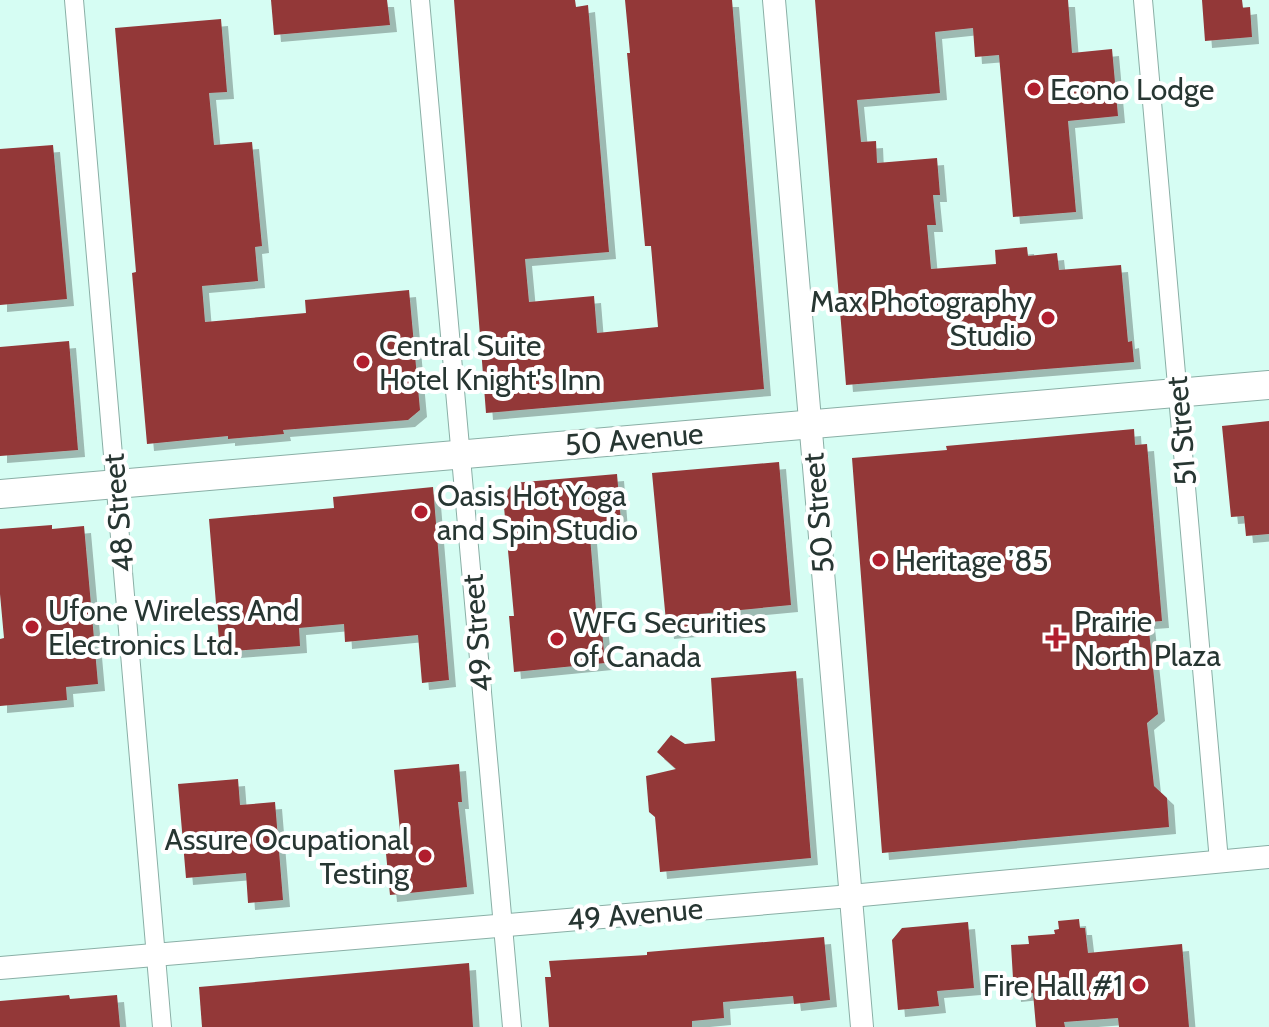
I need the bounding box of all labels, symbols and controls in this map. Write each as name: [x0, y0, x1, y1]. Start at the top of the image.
place label: Econo Lodge: [1050, 71, 1214, 108]
marker: Econo Lodge: [1025, 80, 1043, 98]
place label: Max Photography Studio: [810, 283, 1032, 354]
marker: Max Photography Studio: [1039, 309, 1057, 327]
place label: Central Suite Hotel Knight's Inn: [379, 327, 601, 398]
marker: Central Suite Hotel Knight's Inn: [354, 353, 372, 371]
street label: 51 Street: [1158, 375, 1204, 487]
street label: 50 Avenue: [563, 415, 705, 463]
street label: 50 Street: [794, 451, 842, 575]
street label: 48 Street: [94, 452, 142, 574]
place label: Oasis Hot Yoga and Spin Studio: [437, 477, 638, 548]
marker: Oasis Hot Yoga and Spin Studio: [412, 503, 430, 521]
place label: Heritage ’85: [895, 542, 1049, 579]
marker: Heritage ’85: [870, 551, 888, 569]
street label: 49 Street: [453, 572, 501, 694]
place label: Ufone Wireless And Electronics Ltd.: [48, 592, 299, 663]
place label: Prairie North Plaza: [1074, 603, 1221, 674]
place label: WFG Securities of Canada: [573, 604, 766, 675]
marker: Ufone Wireless And Electronics Ltd.: [23, 618, 41, 636]
marker: Prairie North Plaza: [1045, 627, 1067, 649]
marker: WFG Securities of Canada: [548, 630, 566, 648]
place label: Assure Ocupational Testing: [164, 821, 410, 892]
marker: Assure Ocupational Testing: [416, 847, 434, 865]
street label: 49 Avenue: [566, 890, 704, 938]
place label: Fire Hall #1: [983, 967, 1123, 1004]
marker: Fire Hall #1: [1130, 976, 1148, 994]

